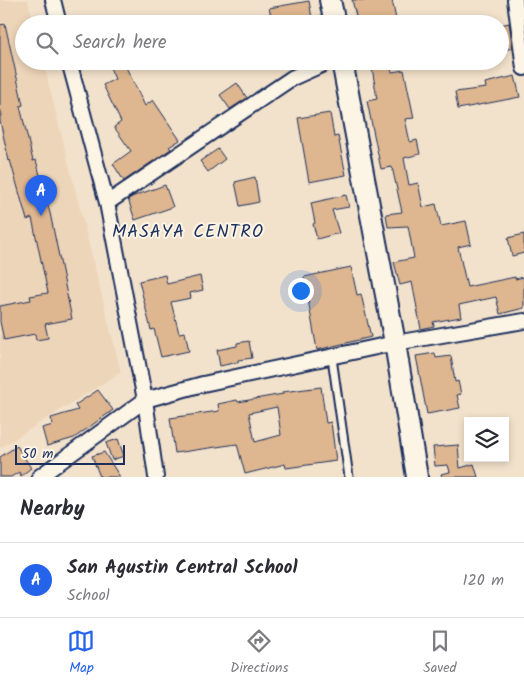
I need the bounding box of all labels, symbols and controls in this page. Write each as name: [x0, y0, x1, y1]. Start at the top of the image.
search box: [15, 15, 509, 70]
text: Search here: [73, 28, 167, 58]
icon: search: [33, 29, 61, 57]
pin: A: [25, 175, 57, 216]
district label: MASAYA CENTRO: [112, 218, 264, 247]
your location: [288, 278, 314, 304]
map controls: [464, 417, 509, 462]
button: layers: [464, 417, 509, 462]
scale bar: [15, 442, 125, 465]
text: 50 m: [22, 443, 53, 465]
text: Nearby: [20, 493, 85, 526]
text: San Agustin Central School: [67, 553, 297, 583]
text: A: [31, 568, 41, 593]
text: 120 m: [463, 568, 504, 593]
text: School: [67, 583, 110, 608]
tab: Map: [67, 627, 95, 679]
tab: Directions: [230, 627, 288, 679]
tab: Saved: [423, 627, 457, 679]

